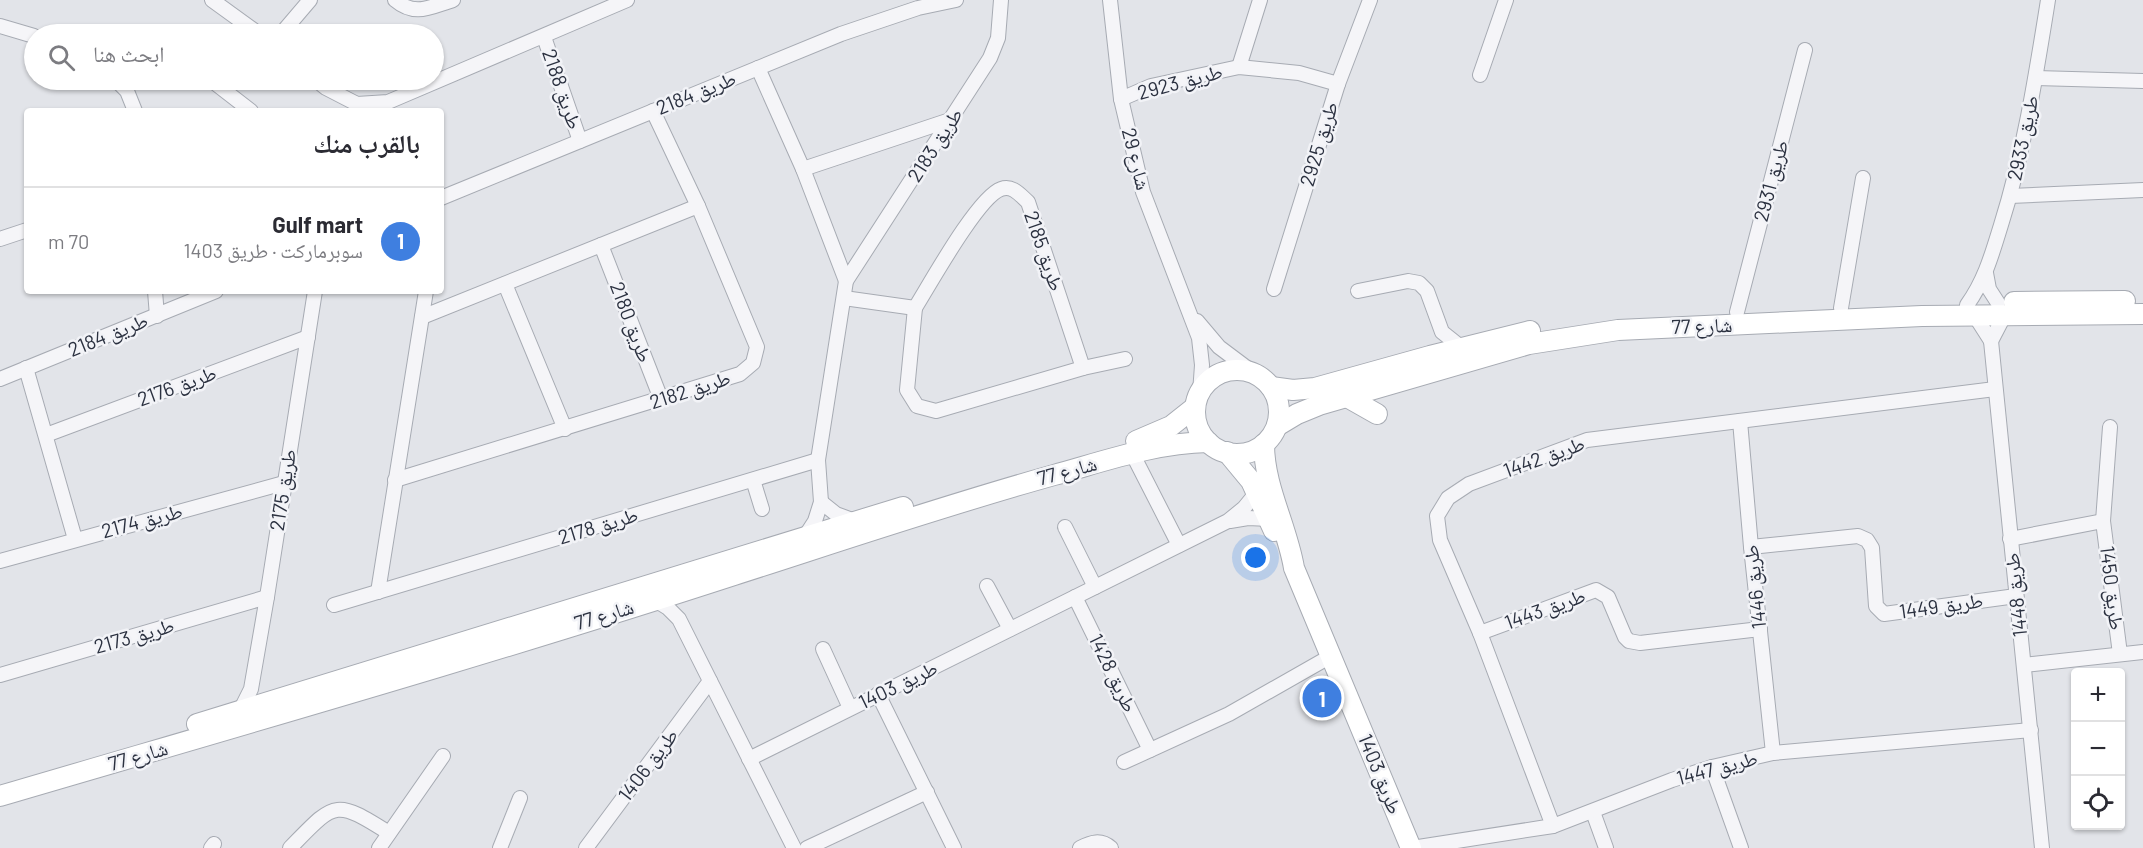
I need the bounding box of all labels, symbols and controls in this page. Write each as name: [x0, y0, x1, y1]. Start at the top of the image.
search box: [24, 24, 444, 90]
text: ابحث هنا: [93, 40, 164, 66]
icon: search: [45, 41, 78, 74]
street label: طريق 2188: [537, 45, 588, 132]
street label: طريق 2923: [1135, 58, 1225, 105]
street label: طريق 2184: [652, 65, 739, 120]
street label: طريق 2933: [2001, 93, 2044, 183]
street label: طريق 2925: [1294, 99, 1343, 189]
street label: طريق 2183: [901, 103, 968, 186]
street label: شارع 29: [1116, 125, 1156, 193]
text: بالقرب منك: [313, 127, 420, 158]
street label: طريق 2931: [1748, 137, 1793, 224]
street label: طريق 2185: [1019, 207, 1070, 294]
text: Gulf mart: [272, 211, 363, 237]
text: 70 m: [48, 229, 89, 253]
text: 1: [397, 229, 404, 253]
text: سوبرماركت · طريق 1403: [184, 238, 363, 262]
street label: طريق 2180: [605, 278, 658, 366]
street label: طريق 2184: [64, 307, 151, 362]
street label: شارع 77: [1671, 312, 1733, 340]
street label: طريق 2176: [134, 360, 220, 411]
street label: طريق 2182: [646, 365, 733, 414]
street label: طريق 1442: [1500, 430, 1588, 483]
street label: طريق 2175: [264, 447, 301, 532]
street label: شارع 77: [1034, 451, 1100, 491]
street label: طريق 2174: [99, 498, 185, 543]
street label: طريق 2178: [555, 502, 641, 550]
your location: [1241, 543, 1270, 572]
street label: طريق 1446: [1738, 544, 1771, 630]
street label: طريق 1450: [2095, 544, 2130, 631]
street label: طريق 1448: [1999, 552, 2032, 638]
street label: طريق 1443: [1501, 582, 1589, 635]
street label: طريق 1449: [1897, 587, 1984, 624]
street label: شارع 77: [571, 594, 637, 636]
street label: طريق 2173: [91, 612, 177, 659]
street label: طريق 1428: [1084, 629, 1143, 716]
street label: طريق 1403: [854, 655, 941, 714]
map controls: [2071, 668, 2125, 830]
button: +: [2071, 668, 2125, 722]
pin: 1: [1302, 676, 1342, 720]
button: −: [2071, 722, 2125, 776]
street label: طريق 1406: [612, 723, 683, 806]
street label: طريق 1403: [1353, 730, 1408, 818]
street label: شارع 77: [105, 735, 171, 777]
street label: طريق 1447: [1674, 745, 1760, 790]
button: locate: [2071, 776, 2125, 830]

